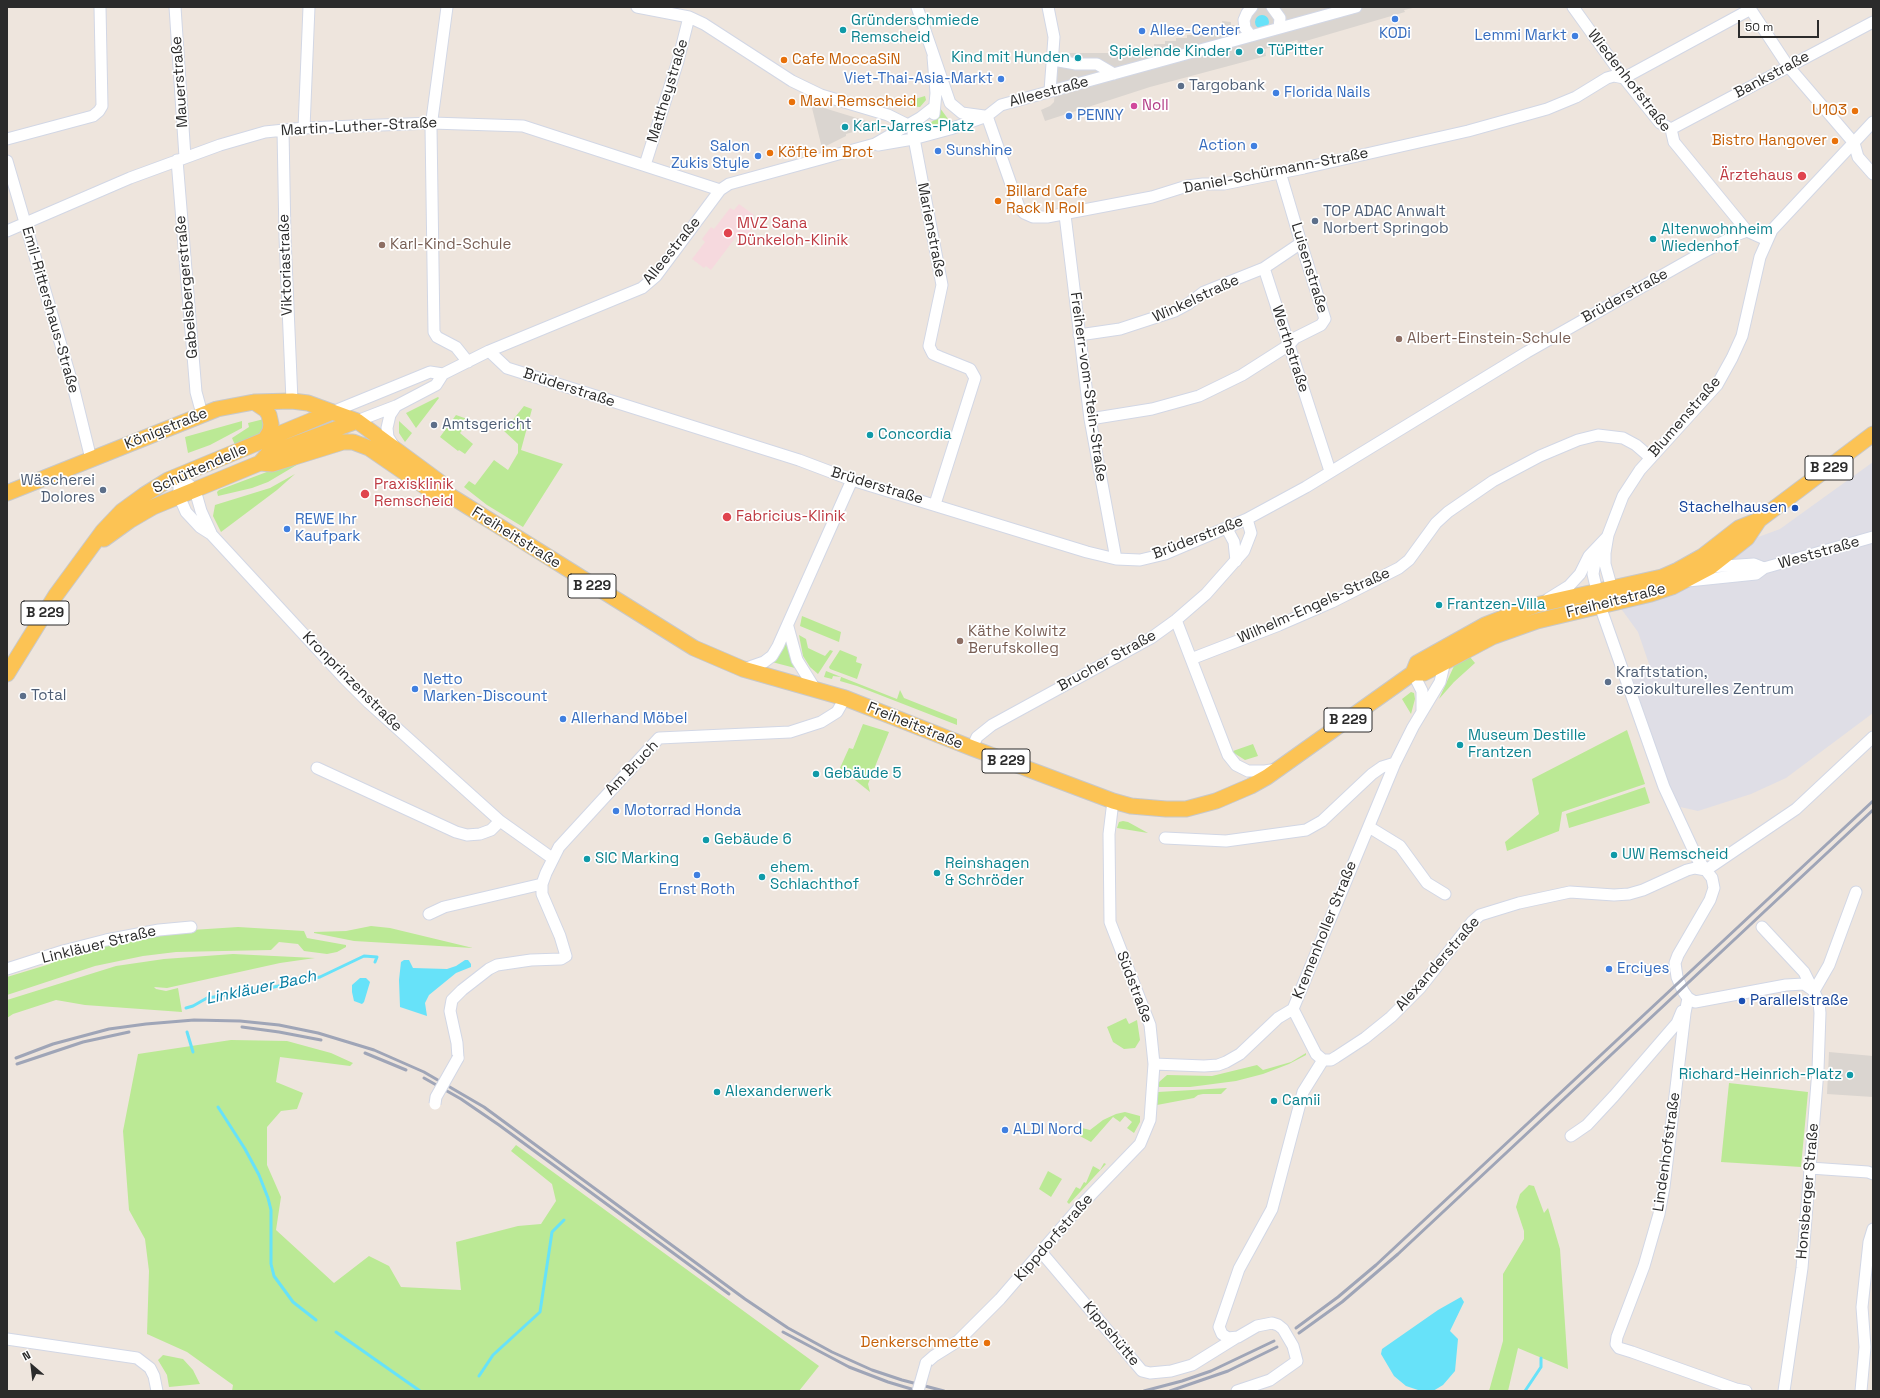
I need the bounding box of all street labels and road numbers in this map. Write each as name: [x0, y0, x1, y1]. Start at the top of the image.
street label: Wiedenhofstraße: [1583, 26, 1675, 136]
street label: Mauerstraße: [168, 36, 192, 128]
street label: Mattheystraße: [644, 37, 692, 145]
street label: Bankstraße: [1731, 48, 1813, 102]
street label: Alleestraße: [1007, 73, 1091, 111]
street label: Martin-Luther-Straße: [280, 114, 438, 140]
street label: Daniel-Schürmann-Straße: [1182, 144, 1370, 198]
street label: Marienstraße: [913, 181, 949, 279]
street label: Viktoriastraße: [275, 214, 297, 316]
street label: Alleestraße: [639, 214, 705, 288]
street label: Gabelsbergerstraße: [172, 215, 202, 359]
street label: Luisenstraße: [1287, 220, 1331, 316]
street label: Emil-Rittershaus-Straße: [18, 225, 82, 395]
street label: Brüderstraße: [1579, 265, 1671, 327]
street label: Winkelstraße: [1150, 271, 1242, 327]
street label: Freiherr-vom-Stein-Straße: [1066, 291, 1110, 483]
street label: Werthstraße: [1267, 303, 1313, 395]
street label: Brüderstraße: [521, 365, 617, 411]
street label: Blumenstraße: [1645, 373, 1725, 461]
street label: Königstraße: [122, 404, 210, 454]
street label: Schüttendelle: [150, 440, 250, 498]
road number: B 229: [1805, 456, 1853, 480]
street label: Brüderstraße: [829, 463, 925, 509]
street label: Freiheitstraße: [468, 503, 564, 573]
street label: Brüderstraße: [1150, 512, 1246, 564]
street label: Weststraße: [1776, 533, 1862, 573]
street label: Wilhelm-Engels-Straße: [1235, 564, 1393, 648]
road number: B 229: [568, 574, 616, 598]
street label: Freiheitstraße: [1565, 580, 1667, 622]
road number: B 229: [21, 601, 69, 625]
street label: Brucher Straße: [1055, 627, 1159, 695]
street label: Kronprinzenstraße: [298, 628, 406, 736]
street label: Freiheitstraße: [865, 699, 965, 753]
road number: B 229: [1324, 708, 1372, 732]
street label: Am Bruch: [602, 737, 662, 799]
road number: B 229: [982, 749, 1030, 773]
street label: Kremenholler Straße: [1289, 858, 1361, 1002]
street label: Alexanderstraße: [1392, 913, 1484, 1015]
street label: Linkläuer Straße: [40, 922, 158, 968]
street label: Südstraße: [1112, 949, 1156, 1025]
street label: Lindenhofstraße: [1650, 1091, 1684, 1213]
street label: Honsberger Straße: [1793, 1122, 1823, 1260]
street label: Kippdorfstraße: [1011, 1191, 1097, 1285]
street label: Kippshütte: [1079, 1298, 1143, 1370]

